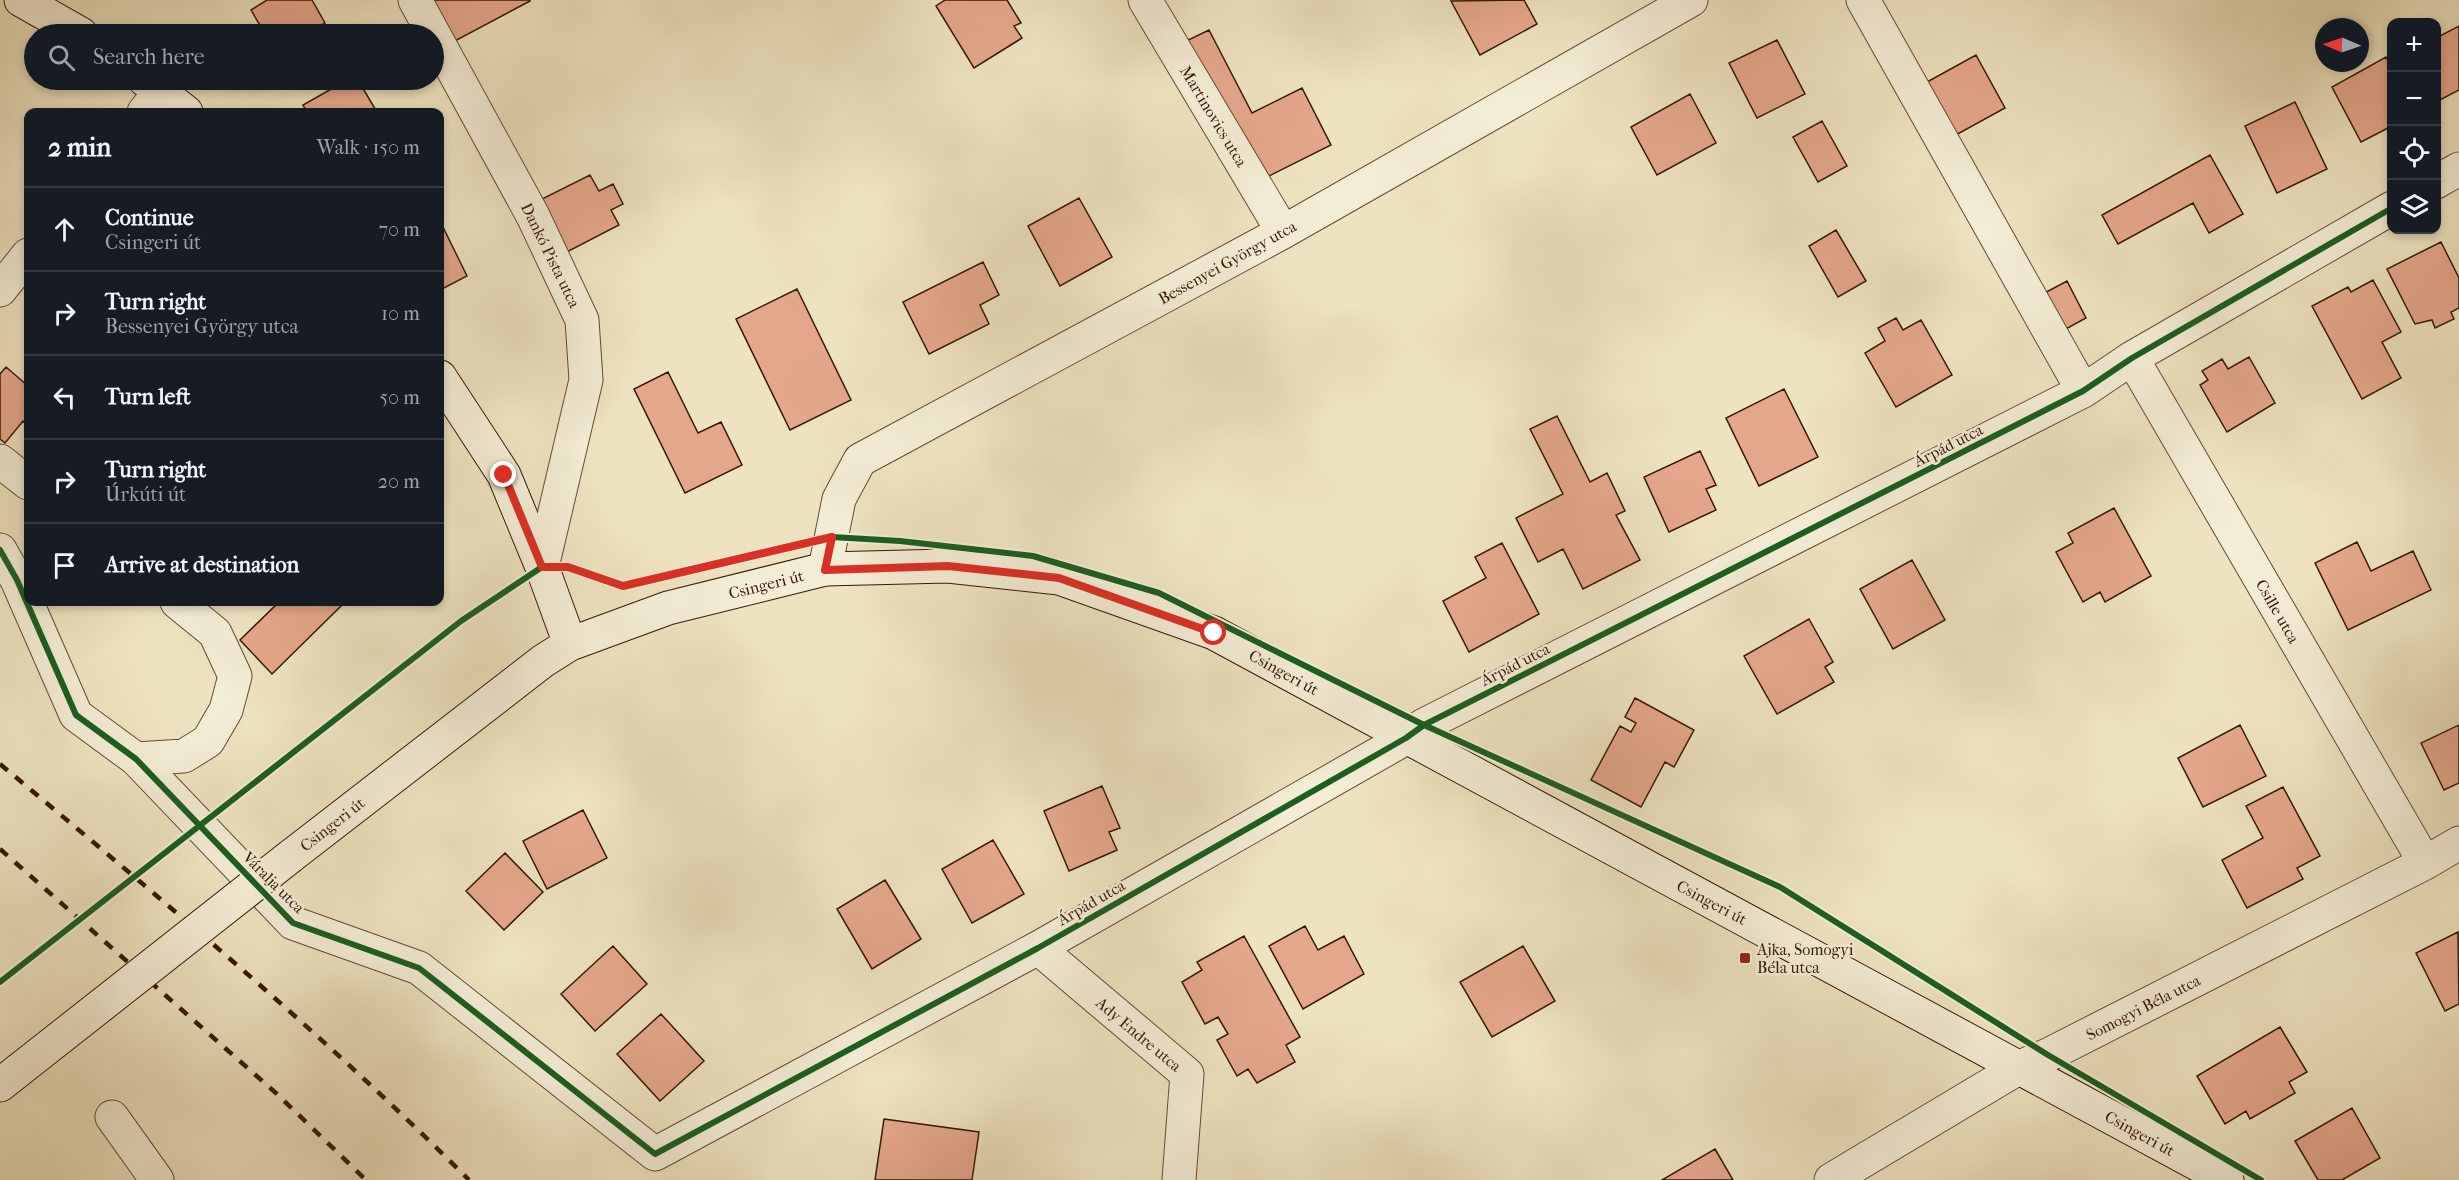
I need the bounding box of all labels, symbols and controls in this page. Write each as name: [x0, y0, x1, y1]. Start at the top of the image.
north arrow: [2315, 18, 2369, 72]
map controls: [2387, 18, 2441, 234]
button: +: [2387, 18, 2441, 72]
search box: [24, 24, 444, 90]
icon: search: [45, 41, 78, 74]
text: Search here: [93, 44, 205, 70]
street label: Martinovics utca: [1176, 62, 1252, 171]
button: −: [2387, 72, 2441, 126]
button: locate: [2387, 126, 2441, 180]
text: 2 min: [48, 132, 111, 163]
text: Walk · 150 m: [316, 136, 420, 159]
button: layers: [2387, 180, 2441, 234]
street label: Dankó Pista utca: [517, 200, 584, 311]
text: Continue: [105, 205, 194, 231]
icon: ahead: [48, 213, 81, 246]
street label: Bessenyei György utca: [1155, 216, 1300, 308]
text: 70 m: [378, 218, 420, 241]
text: Csingeri út: [105, 231, 201, 254]
text: Turn right: [105, 289, 206, 315]
icon: right: [48, 297, 81, 330]
text: 10 m: [381, 302, 420, 325]
text: Bessenyei György utca: [105, 315, 299, 338]
icon: left: [48, 381, 81, 414]
text: Turn left: [105, 384, 191, 410]
text: 50 m: [379, 386, 420, 409]
street label: Árpád utca: [1909, 419, 1986, 471]
text: Turn right: [105, 457, 206, 483]
route end: [490, 461, 516, 487]
icon: right: [48, 465, 81, 498]
text: 20 m: [378, 470, 420, 493]
text: Úrkúti út: [105, 483, 186, 506]
icon: arrive: [48, 549, 81, 582]
text: Arrive at destination: [105, 552, 299, 578]
street label: Csingeri út: [727, 566, 806, 603]
street label: Csille utca: [2252, 576, 2304, 647]
route start: [1200, 619, 1226, 645]
street label: Árpád utca: [1476, 638, 1553, 690]
street label: Csingeri út: [1246, 646, 1322, 700]
street label: Csingeri út: [296, 793, 369, 856]
street label: Váralja utca: [238, 847, 309, 918]
street label: Árpád utca: [1053, 874, 1129, 930]
street label: Csingeri út: [1673, 876, 1750, 929]
place label: Ajka, Somogyi Béla utca: [1756, 940, 1854, 977]
marker: Ajka, Somogyi Béla utca: [1738, 951, 1752, 965]
street label: Somogyi Béla utca: [2083, 970, 2204, 1044]
street label: Ady Endre utca: [1091, 992, 1186, 1076]
street label: Csingeri út: [2102, 1107, 2178, 1161]

